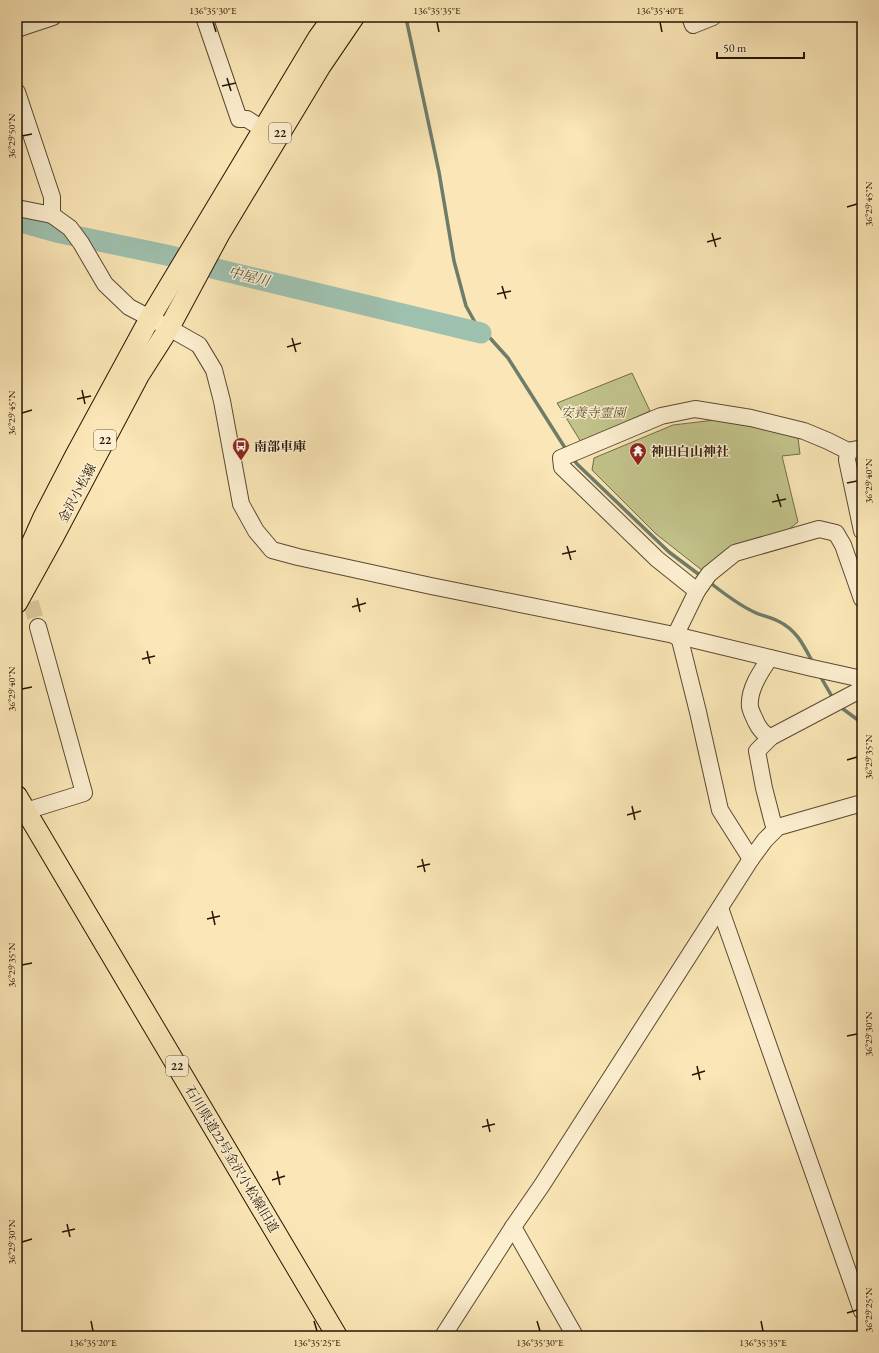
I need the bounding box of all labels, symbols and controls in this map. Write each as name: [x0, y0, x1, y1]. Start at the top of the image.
text: 136°35'30"E: [189, 4, 237, 17]
text: 136°35'35"E: [413, 4, 461, 17]
text: 136°35'40"E: [636, 4, 684, 17]
scale bar: [717, 34, 804, 60]
text: 50 m: [723, 40, 747, 56]
text: 36°29'50"N: [5, 113, 18, 158]
road number: 22: [269, 123, 291, 143]
text: 36°29'45"N: [862, 181, 875, 226]
water label: 中屋川: [226, 262, 273, 290]
text: 36°29'45"N: [5, 390, 18, 435]
park label: 安養寺霊園: [560, 404, 627, 421]
road number: 22: [94, 430, 116, 450]
bus stop icon: 南部車庫: [231, 436, 251, 461]
place label: 南部車庫: [254, 438, 306, 455]
temple icon: 神田白山神社: [628, 441, 648, 466]
place label: 神田白山神社: [651, 443, 729, 460]
text: 36°29'40"N: [862, 458, 875, 503]
street label: 金沢小松線: [54, 460, 100, 526]
text: 36°29'40"N: [5, 666, 18, 711]
text: 36°29'35"N: [862, 734, 875, 779]
text: 36°29'35"N: [5, 942, 18, 987]
text: 36°29'30"N: [862, 1011, 875, 1056]
road number: 22: [166, 1056, 188, 1076]
street label: 石川県道22号金沢小松線旧道: [181, 1082, 283, 1236]
text: 36°29'30"N: [5, 1219, 18, 1264]
text: 36°29'25"N: [862, 1287, 875, 1332]
text: 136°35'20"E: [69, 1336, 117, 1349]
text: 136°35'25"E: [293, 1336, 341, 1349]
text: 136°35'30"E: [516, 1336, 564, 1349]
text: 136°35'35"E: [739, 1336, 787, 1349]

